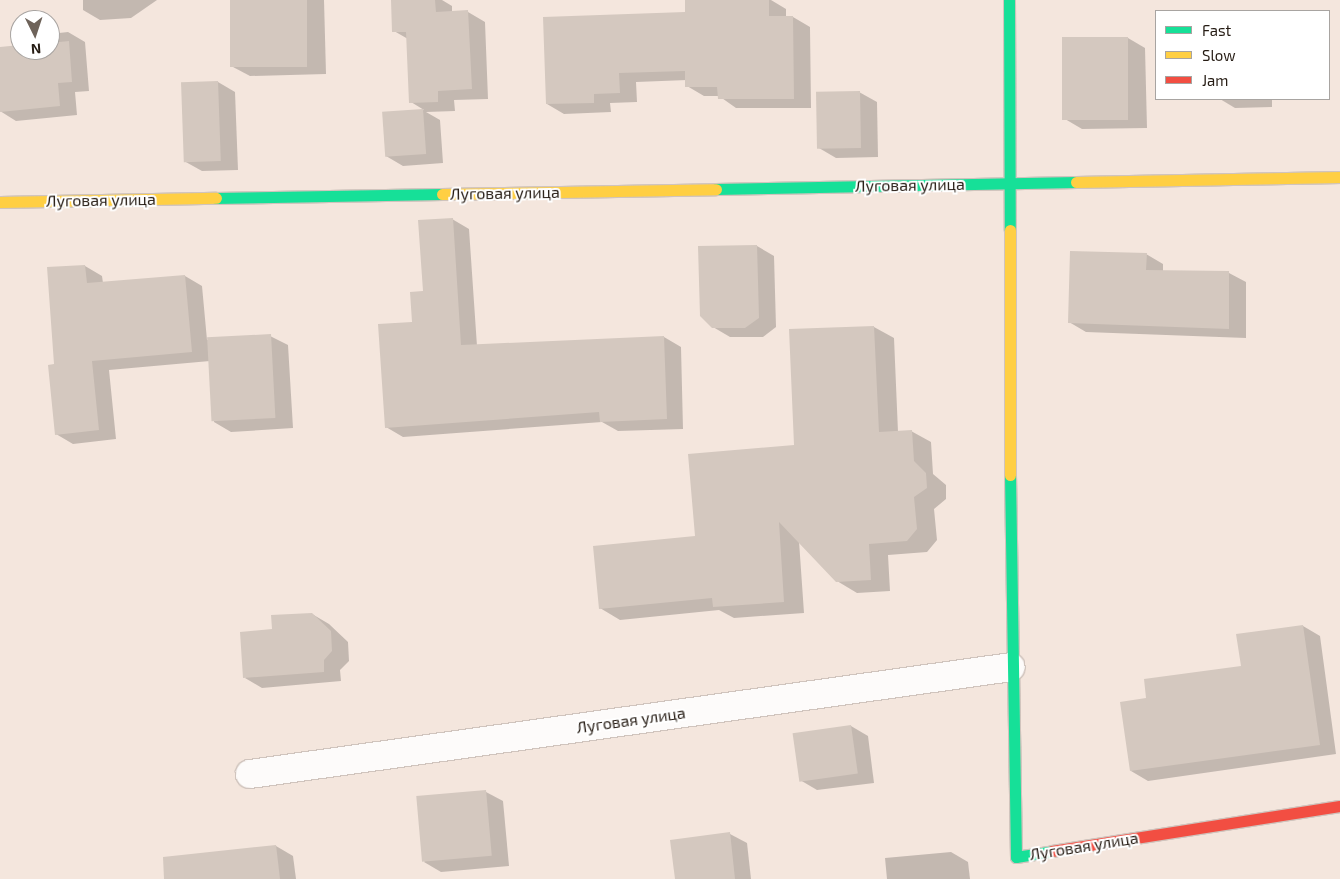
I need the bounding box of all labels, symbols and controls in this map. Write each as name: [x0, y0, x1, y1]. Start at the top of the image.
north arrow: [10, 10, 60, 60]
legend: [1155, 10, 1330, 100]
text: Fast: [1202, 21, 1231, 39]
text: N: [30, 41, 42, 58]
text: Slow: [1202, 46, 1236, 64]
text: Jam: [1202, 71, 1228, 89]
street label: Луговая улица: [855, 174, 965, 196]
street label: Луговая улица: [450, 182, 560, 204]
street label: Луговая улица: [46, 189, 156, 211]
street label: Луговая улица: [575, 703, 687, 737]
street label: Луговая улица: [1028, 828, 1140, 864]

